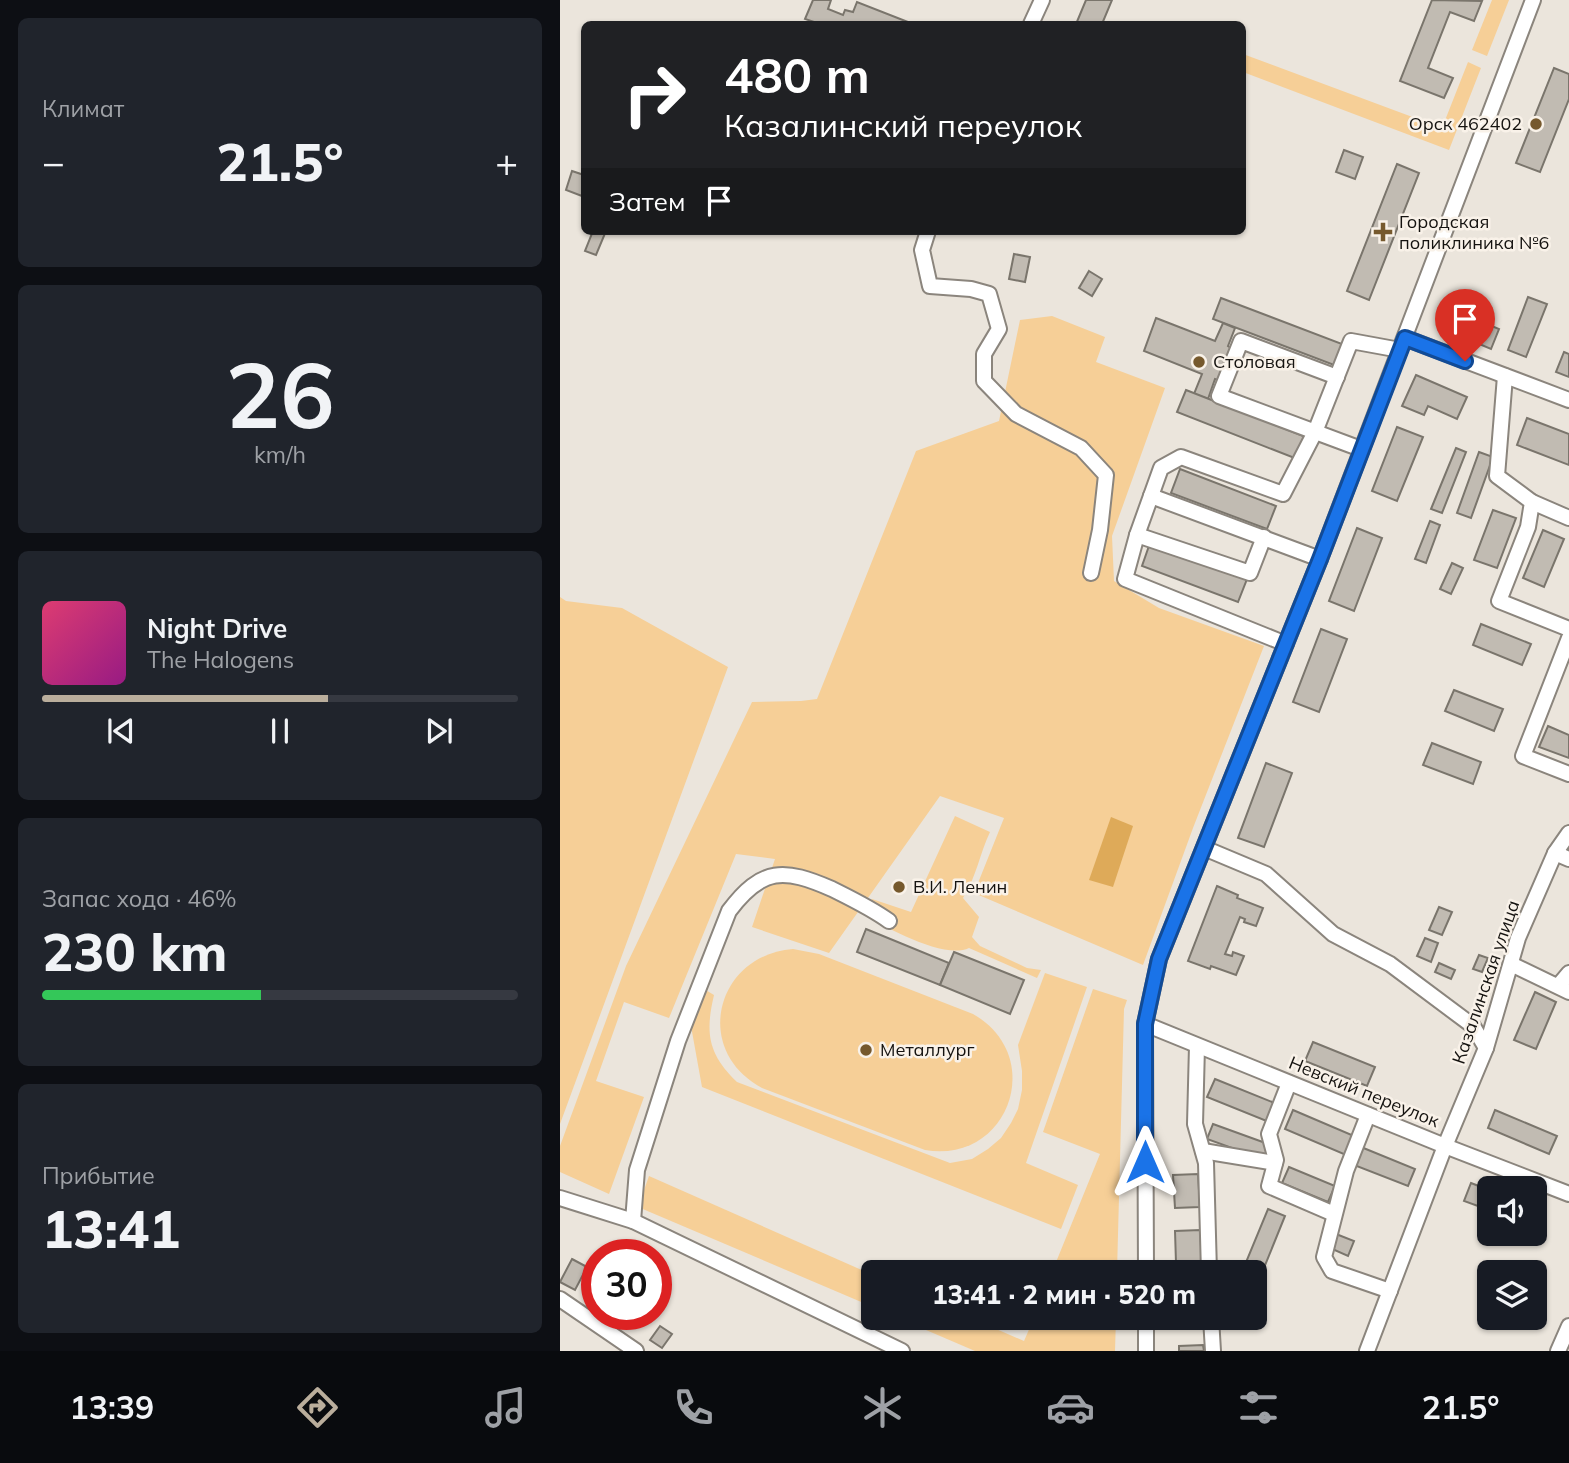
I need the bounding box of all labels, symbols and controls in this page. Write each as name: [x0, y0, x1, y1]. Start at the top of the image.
text: 480 m: [724, 44, 870, 105]
icon: right: [609, 49, 700, 140]
text: Климат: [42, 94, 124, 123]
text: Казалинский переулок: [724, 105, 1082, 145]
place label: Орск 462402: [1409, 112, 1522, 135]
marker: Орск 462402: [1528, 116, 1544, 132]
text: 21.5°: [216, 129, 344, 194]
text: −: [42, 138, 65, 186]
text: +: [495, 138, 518, 186]
icon: arrive: [700, 182, 738, 220]
text: Затем: [609, 185, 686, 218]
place label: Городская поликлиника №6: [1399, 210, 1549, 254]
marker: Городская поликлиника №6: [1373, 222, 1393, 242]
pin: [1435, 289, 1495, 361]
icon: arrive: [1446, 300, 1484, 338]
text: 26: [225, 337, 335, 451]
place label: Столовая: [1213, 350, 1296, 373]
marker: Столовая: [1191, 354, 1207, 370]
text: km/h: [254, 440, 306, 469]
text: Night Drive: [147, 612, 287, 645]
text: The Halogens: [147, 645, 294, 674]
icon: previous: [102, 712, 140, 750]
icon: pause: [261, 712, 299, 750]
icon: next: [420, 712, 458, 750]
place label: В.И. Ленин: [913, 875, 1007, 898]
marker: В.И. Ленин: [891, 879, 907, 895]
text: Запас хода · 46%: [42, 884, 237, 913]
street label: Казалинская улица: [1447, 897, 1524, 1067]
text: 230 km: [42, 919, 227, 984]
place label: Металлург: [880, 1038, 974, 1061]
marker: Металлург: [858, 1042, 874, 1058]
street label: Невский переулок: [1286, 1051, 1443, 1132]
position arrow: [1108, 1125, 1182, 1199]
text: Прибытие: [42, 1161, 155, 1190]
map controls: [1477, 1176, 1547, 1330]
button: sound: [1477, 1176, 1547, 1246]
text: 13:41: [42, 1196, 180, 1261]
speed limit sign: 30: [581, 1239, 672, 1330]
button: layers: [1477, 1260, 1547, 1330]
text: 13:41 · 2 мин · 520 m: [932, 1278, 1196, 1311]
icon: directions: [293, 1383, 342, 1432]
icon: music: [481, 1383, 530, 1432]
icon: phone: [669, 1383, 718, 1432]
icon: climate: [858, 1383, 907, 1432]
icon: car: [1046, 1383, 1095, 1432]
icon: filters: [1234, 1383, 1283, 1432]
text: 13:39: [70, 1387, 154, 1427]
text: 21.5°: [1422, 1387, 1499, 1427]

